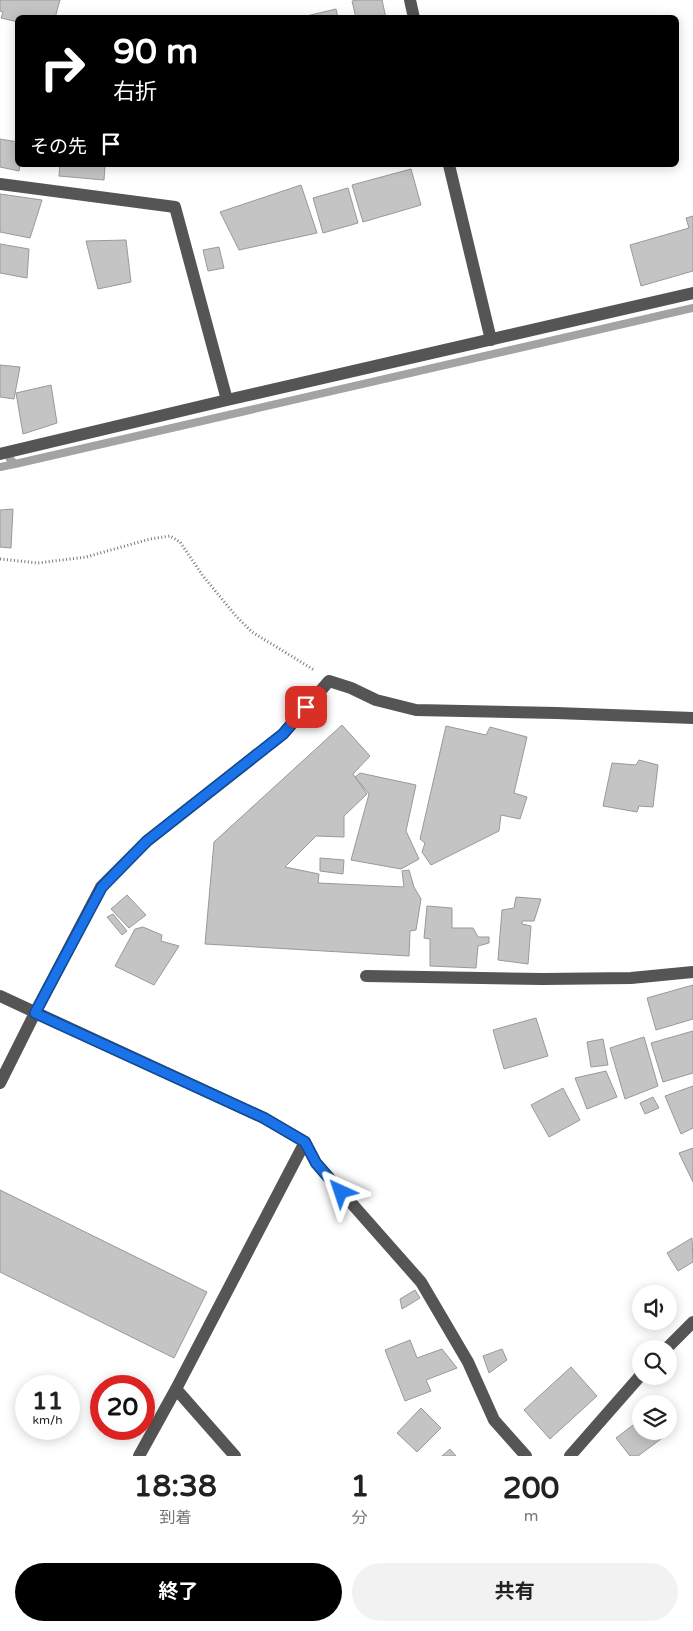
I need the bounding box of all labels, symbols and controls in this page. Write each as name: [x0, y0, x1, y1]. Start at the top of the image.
text: 90 m: [113, 31, 198, 73]
icon: right: [30, 35, 95, 100]
text: 右折: [113, 79, 157, 105]
icon: arrive: [97, 130, 125, 158]
text: その先: [30, 136, 87, 158]
pin: [285, 686, 327, 728]
icon: arrive: [292, 693, 320, 721]
position arrow: [314, 1165, 366, 1217]
map controls: [632, 1285, 677, 1440]
button: sound: [632, 1285, 677, 1330]
button: search: [632, 1340, 677, 1385]
speed limit sign: 20: [90, 1375, 155, 1440]
text: 11: [32, 1386, 63, 1416]
button: layers: [632, 1395, 677, 1440]
text: km/h: [32, 1413, 63, 1427]
text: 18:38: [134, 1468, 217, 1505]
text: 1: [350, 1468, 369, 1505]
text: 200: [503, 1470, 559, 1507]
text: m: [524, 1506, 538, 1526]
text: 到着: [159, 1508, 191, 1528]
text: 分: [352, 1508, 368, 1528]
button: 終了: [15, 1563, 342, 1621]
button: 共有: [352, 1563, 678, 1621]

